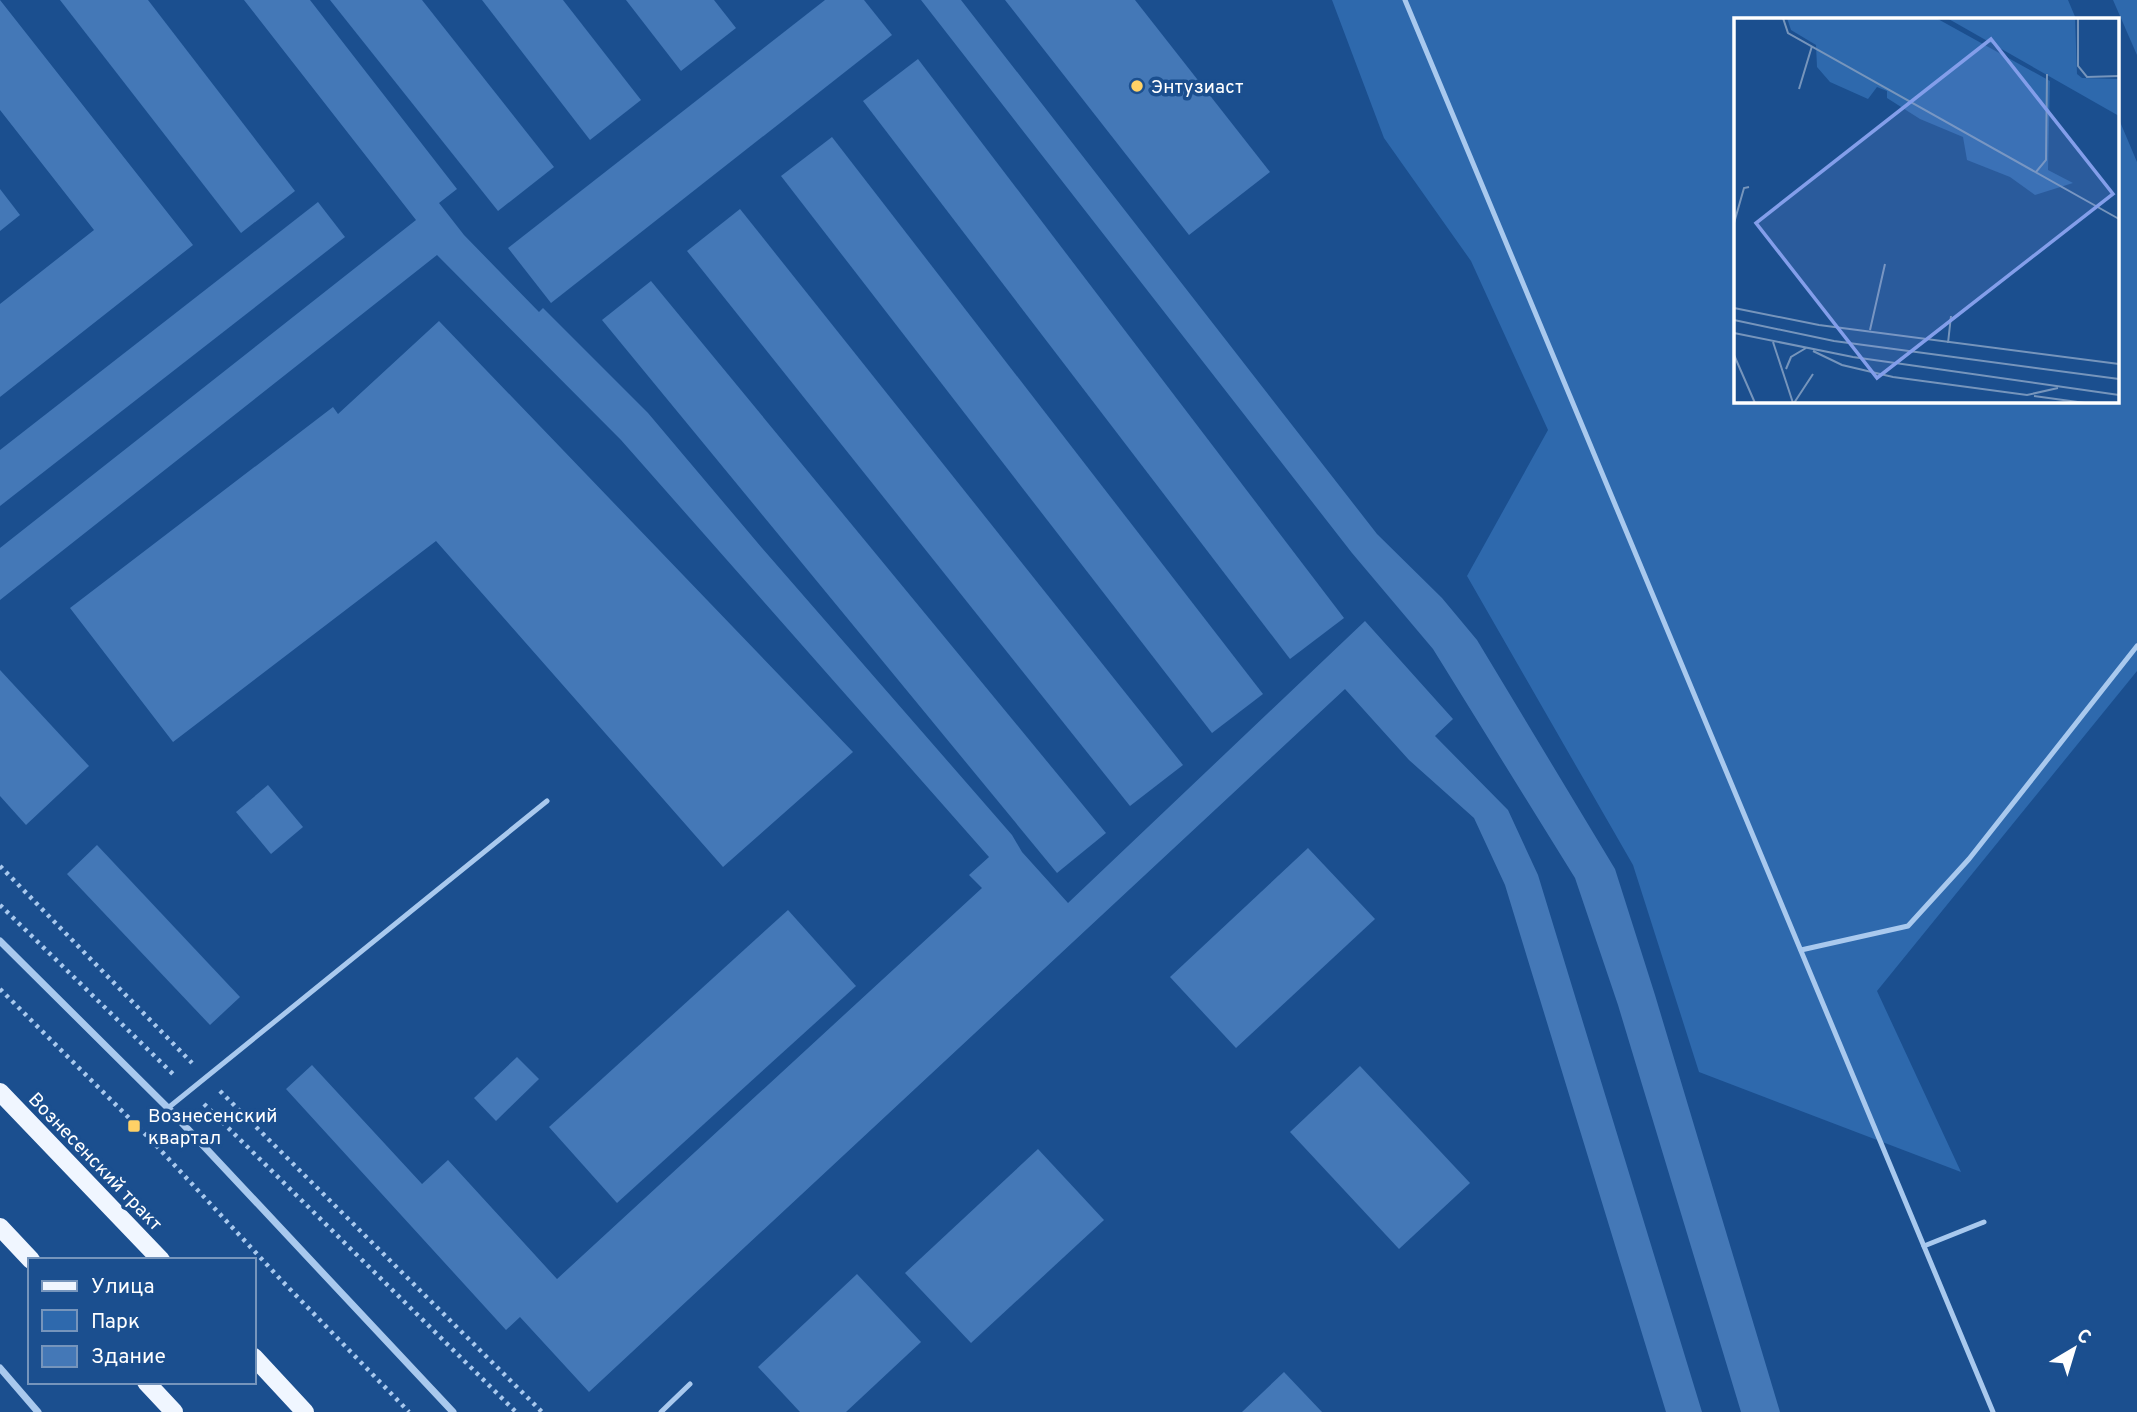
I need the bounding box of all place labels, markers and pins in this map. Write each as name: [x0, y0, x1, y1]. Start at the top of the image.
place label: Энтузиаст: [1151, 76, 1244, 100]
marker: Энтузиаст: [1129, 78, 1145, 94]
place label: Вознесенский квартал: [148, 1105, 277, 1151]
marker: Вознесенский квартал: [126, 1118, 142, 1134]

